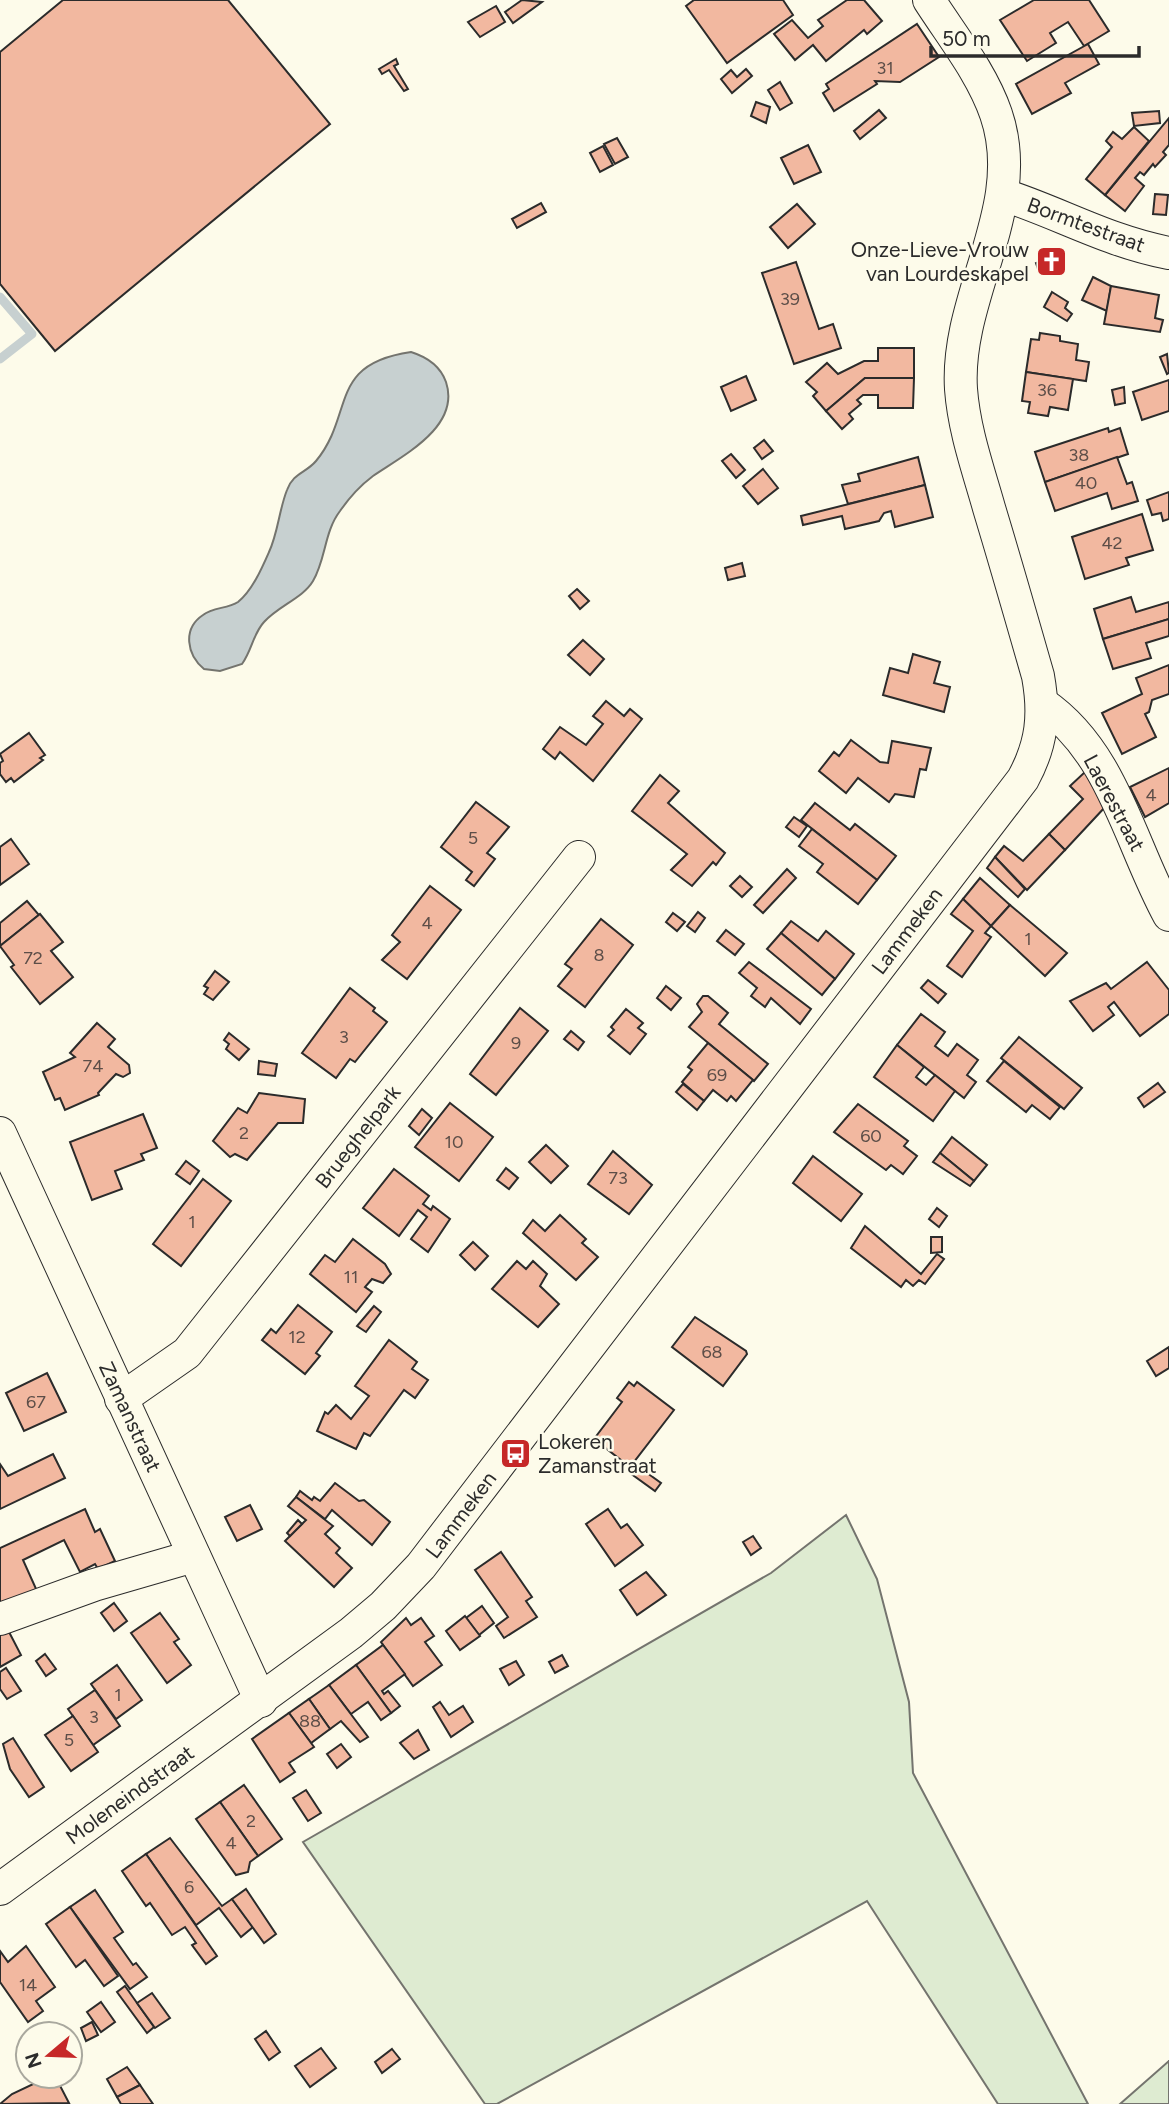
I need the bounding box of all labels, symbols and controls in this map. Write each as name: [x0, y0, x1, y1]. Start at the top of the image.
scale bar: [931, 14, 1139, 58]
text: 50 m: [942, 26, 991, 51]
house number: 31: [876, 57, 894, 79]
street label: Bormtestraat: [1024, 192, 1149, 257]
place label: Onze-Lieve-Vrouw van Lourdeskapel: [851, 237, 1030, 286]
church icon: Onze-Lieve-Vrouw van Lourdeskapel: [1035, 245, 1069, 279]
house number: 39: [780, 288, 800, 310]
house number: 36: [1037, 379, 1057, 401]
house number: 38: [1069, 444, 1089, 466]
house number: 40: [1075, 472, 1097, 494]
house number: 42: [1101, 532, 1123, 554]
street label: Laerestraat: [1079, 750, 1150, 855]
house number: 4: [1145, 784, 1157, 806]
house number: 5: [468, 827, 478, 849]
street label: Lammeken: [866, 882, 947, 979]
house number: 4: [421, 912, 433, 934]
house number: 1: [1024, 928, 1032, 950]
house number: 8: [593, 944, 605, 966]
house number: 72: [23, 947, 43, 969]
house number: 3: [339, 1026, 349, 1048]
house number: 9: [511, 1032, 521, 1054]
house number: 74: [83, 1055, 103, 1077]
house number: 69: [707, 1064, 727, 1086]
street label: Brueghelpark: [310, 1080, 406, 1193]
house number: 2: [239, 1122, 249, 1144]
house number: 60: [860, 1125, 882, 1147]
house number: 10: [445, 1131, 463, 1153]
house number: 73: [608, 1167, 628, 1189]
house number: 1: [188, 1211, 196, 1233]
house number: 11: [344, 1266, 358, 1288]
house number: 12: [288, 1326, 306, 1348]
house number: 68: [701, 1341, 723, 1363]
street label: Zamanstraat: [94, 1358, 167, 1476]
house number: 67: [26, 1391, 46, 1413]
place label: Lokeren Zamanstraat: [538, 1429, 657, 1478]
bus stop icon: Lokeren Zamanstraat: [498, 1437, 532, 1471]
street label: Lammeken: [420, 1466, 501, 1563]
house number: 1: [114, 1684, 122, 1706]
house number: 3: [89, 1706, 99, 1728]
house number: 88: [299, 1710, 321, 1732]
house number: 5: [64, 1729, 74, 1751]
street label: Moleneindstraat: [61, 1740, 199, 1849]
house number: 2: [246, 1810, 256, 1832]
house number: 4: [225, 1832, 237, 1854]
house number: 6: [184, 1876, 194, 1898]
house number: 14: [19, 1974, 37, 1996]
north arrow: [14, 2020, 84, 2090]
text: N: [20, 2050, 47, 2071]

